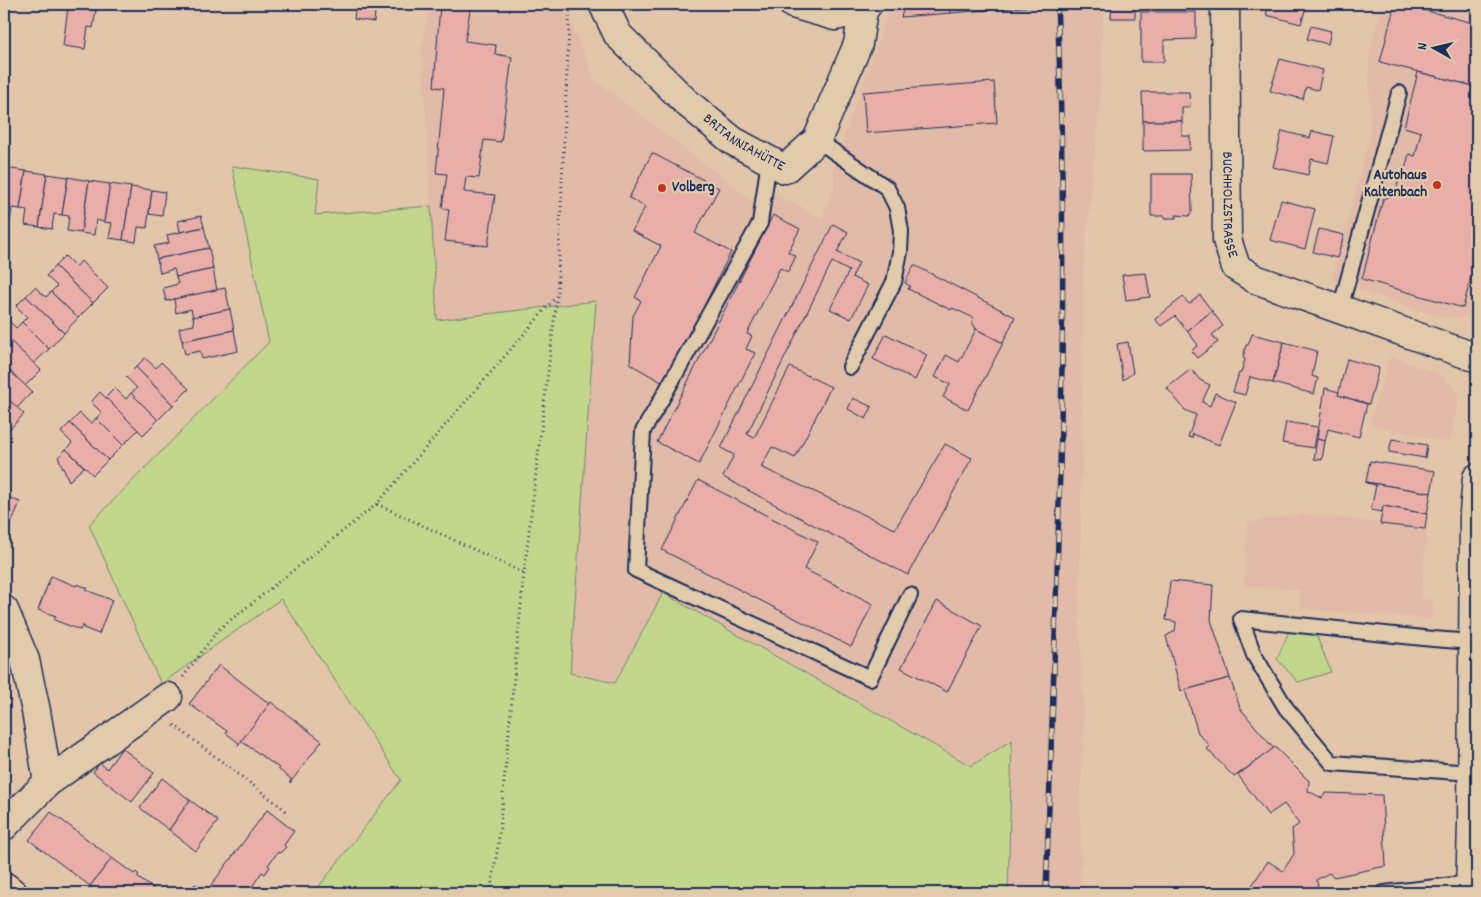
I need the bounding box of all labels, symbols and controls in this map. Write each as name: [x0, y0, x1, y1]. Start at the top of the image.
north arrow: [1408, 22, 1458, 72]
text: N: [1413, 42, 1434, 51]
street label: BRITANNIAHÜTTE: [697, 109, 789, 178]
street label: BUCHHOLZSTRASSE: [1215, 152, 1243, 261]
place label: Autohaus Kaltenbach: [1364, 165, 1427, 204]
place label: Volberg: [672, 177, 715, 199]
marker: Autohaus Kaltenbach: [1431, 179, 1443, 191]
marker: Volberg: [656, 182, 668, 194]

